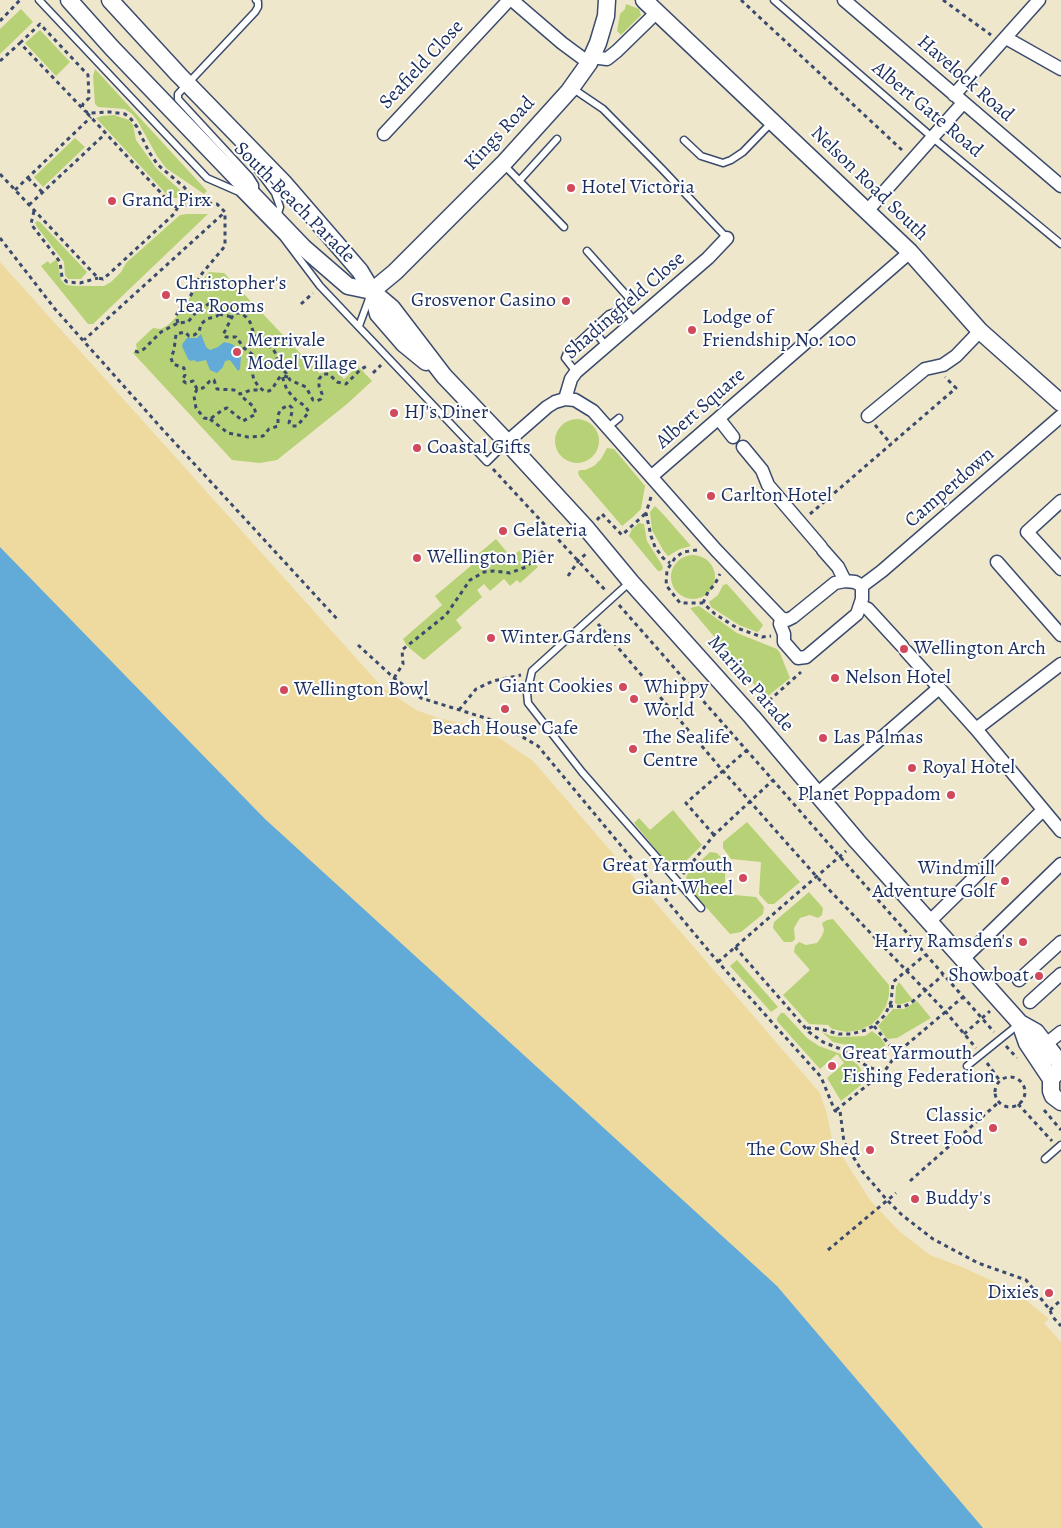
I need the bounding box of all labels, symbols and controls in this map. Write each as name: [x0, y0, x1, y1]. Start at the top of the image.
street label: Seafield Close: [375, 15, 469, 115]
street label: Havelock Road: [912, 31, 1018, 127]
street label: Albert Gate Road: [867, 57, 987, 163]
street label: Kings Road: [460, 92, 540, 176]
street label: Nelson Road South: [805, 122, 933, 246]
street label: South Beach Parade: [228, 137, 360, 269]
place label: Hotel Victoria: [581, 176, 695, 200]
marker: Hotel Victoria: [565, 182, 577, 194]
place label: Grand Pirx: [122, 189, 211, 213]
marker: Grand Pirx: [106, 195, 118, 207]
street label: Shadingfield Close: [560, 247, 690, 365]
place label: Christopher's Tea Rooms: [176, 272, 287, 319]
marker: Christopher's Tea Rooms: [160, 289, 172, 301]
place label: Grosvenor Casino: [411, 289, 556, 313]
marker: Grosvenor Casino: [560, 295, 572, 307]
place label: Lodge of Friendship No. 100: [702, 306, 856, 353]
marker: Lodge of Friendship No. 100: [686, 324, 698, 336]
place label: Merrivale Model Village: [247, 329, 357, 376]
marker: Merrivale Model Village: [231, 346, 243, 358]
street label: Albert Square: [651, 364, 751, 454]
place label: HJ's Diner: [404, 401, 488, 425]
marker: HJ's Diner: [388, 407, 400, 419]
place label: Coastal Gifts: [427, 436, 531, 460]
marker: Coastal Gifts: [411, 442, 423, 454]
street label: Camperdown: [900, 443, 1000, 533]
place label: Carlton Hotel: [721, 484, 832, 508]
marker: Carlton Hotel: [705, 490, 717, 502]
place label: Gelateria: [513, 519, 587, 543]
marker: Gelateria: [497, 525, 509, 537]
place label: Wellington Pier: [427, 546, 554, 570]
marker: Wellington Pier: [411, 552, 423, 564]
place label: Winter Gardens: [501, 626, 631, 650]
street label: Marine Parade: [702, 631, 798, 737]
marker: Winter Gardens: [485, 632, 497, 644]
place label: Wellington Arch: [914, 637, 1046, 661]
marker: Wellington Arch: [898, 643, 910, 655]
place label: Nelson Hotel: [845, 666, 951, 690]
marker: Nelson Hotel: [829, 672, 841, 684]
place label: Giant Cookies: [499, 675, 613, 699]
place label: Whippy World: [644, 676, 708, 723]
place label: Wellington Bowl: [294, 678, 428, 702]
marker: Giant Cookies: [617, 681, 629, 693]
marker: Wellington Bowl: [278, 684, 290, 696]
marker: Whippy World: [628, 693, 640, 705]
marker: Beach House Cafe: [499, 703, 511, 715]
place label: Beach House Cafe: [432, 717, 578, 741]
place label: The Sealife Centre: [643, 726, 730, 773]
place label: Las Palmas: [833, 726, 923, 750]
marker: Las Palmas: [817, 732, 829, 744]
marker: The Sealife Centre: [627, 743, 639, 755]
place label: Royal Hotel: [922, 756, 1015, 780]
marker: Royal Hotel: [906, 762, 918, 774]
place label: Planet Poppadom: [797, 783, 941, 807]
marker: Planet Poppadom: [945, 789, 957, 801]
place label: Great Yarmouth Giant Wheel: [603, 854, 733, 901]
place label: Windmill Adventure Golf: [872, 857, 995, 904]
marker: Great Yarmouth Giant Wheel: [737, 872, 749, 884]
marker: Windmill Adventure Golf: [999, 875, 1011, 887]
place label: Harry Ramsden's: [874, 930, 1013, 954]
marker: Harry Ramsden's: [1017, 936, 1029, 948]
place label: Showboat: [948, 964, 1029, 988]
marker: Showboat: [1033, 970, 1045, 982]
place label: Great Yarmouth Fishing Federation: [842, 1042, 995, 1089]
marker: Great Yarmouth Fishing Federation: [826, 1060, 838, 1072]
place label: Classic Street Food: [890, 1104, 983, 1151]
marker: Classic Street Food: [987, 1122, 999, 1134]
place label: The Cow Shed: [747, 1138, 860, 1162]
marker: The Cow Shed: [864, 1144, 876, 1156]
place label: Buddy's: [925, 1187, 991, 1211]
marker: Buddy's: [909, 1193, 921, 1205]
place label: Dixies: [987, 1281, 1039, 1305]
marker: Dixies: [1043, 1287, 1055, 1299]

